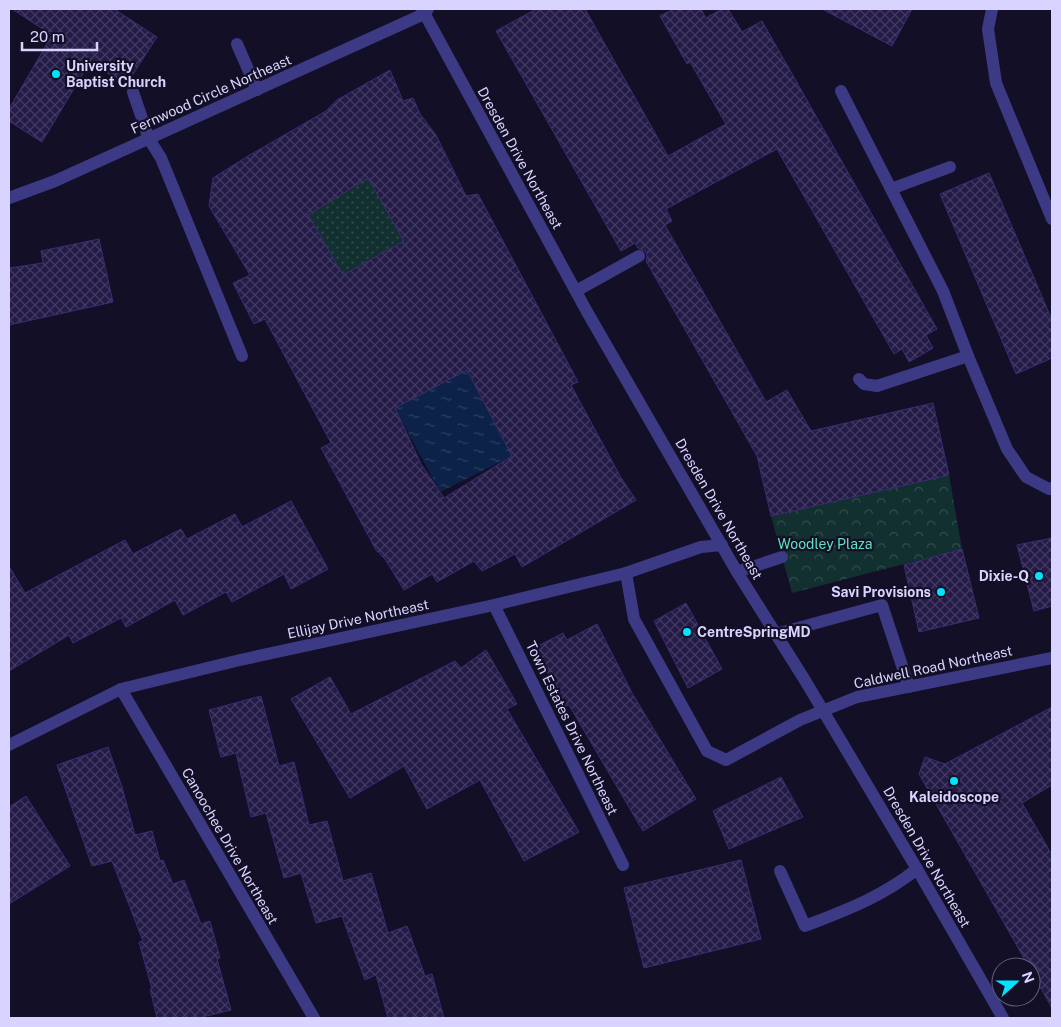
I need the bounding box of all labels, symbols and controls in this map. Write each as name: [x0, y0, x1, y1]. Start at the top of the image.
scale bar: [22, 20, 98, 52]
text: 20 m: [30, 28, 65, 45]
street label: Fernwood Circle Northeast: [128, 51, 294, 137]
place label: University Baptist Church: [66, 58, 166, 90]
marker: University Baptist Church: [50, 68, 62, 80]
street label: Dresden Drive Northeast: [474, 84, 566, 232]
street label: Dresden Drive Northeast: [672, 436, 766, 582]
park label: Woodley Plaza: [778, 536, 872, 552]
place label: Dixie-Q: [979, 568, 1029, 584]
marker: Dixie-Q: [1033, 570, 1045, 582]
place label: Savi Provisions: [831, 584, 931, 600]
marker: Savi Provisions: [935, 586, 947, 598]
street label: Ellijay Drive Northeast: [286, 596, 430, 642]
place label: CentreSpringMD: [697, 624, 811, 640]
marker: CentreSpringMD: [681, 626, 693, 638]
street label: Town Estates Drive Northeast: [523, 639, 621, 817]
street label: Caldwell Road Northeast: [852, 642, 1014, 692]
street label: Canoochee Drive Northeast: [179, 765, 281, 927]
marker: Kaleidoscope: [948, 775, 960, 787]
street label: Dresden Drive Northeast: [880, 784, 974, 930]
place label: Kaleidoscope: [909, 789, 999, 805]
north arrow: [991, 957, 1041, 1007]
text: N: [1019, 969, 1038, 985]

